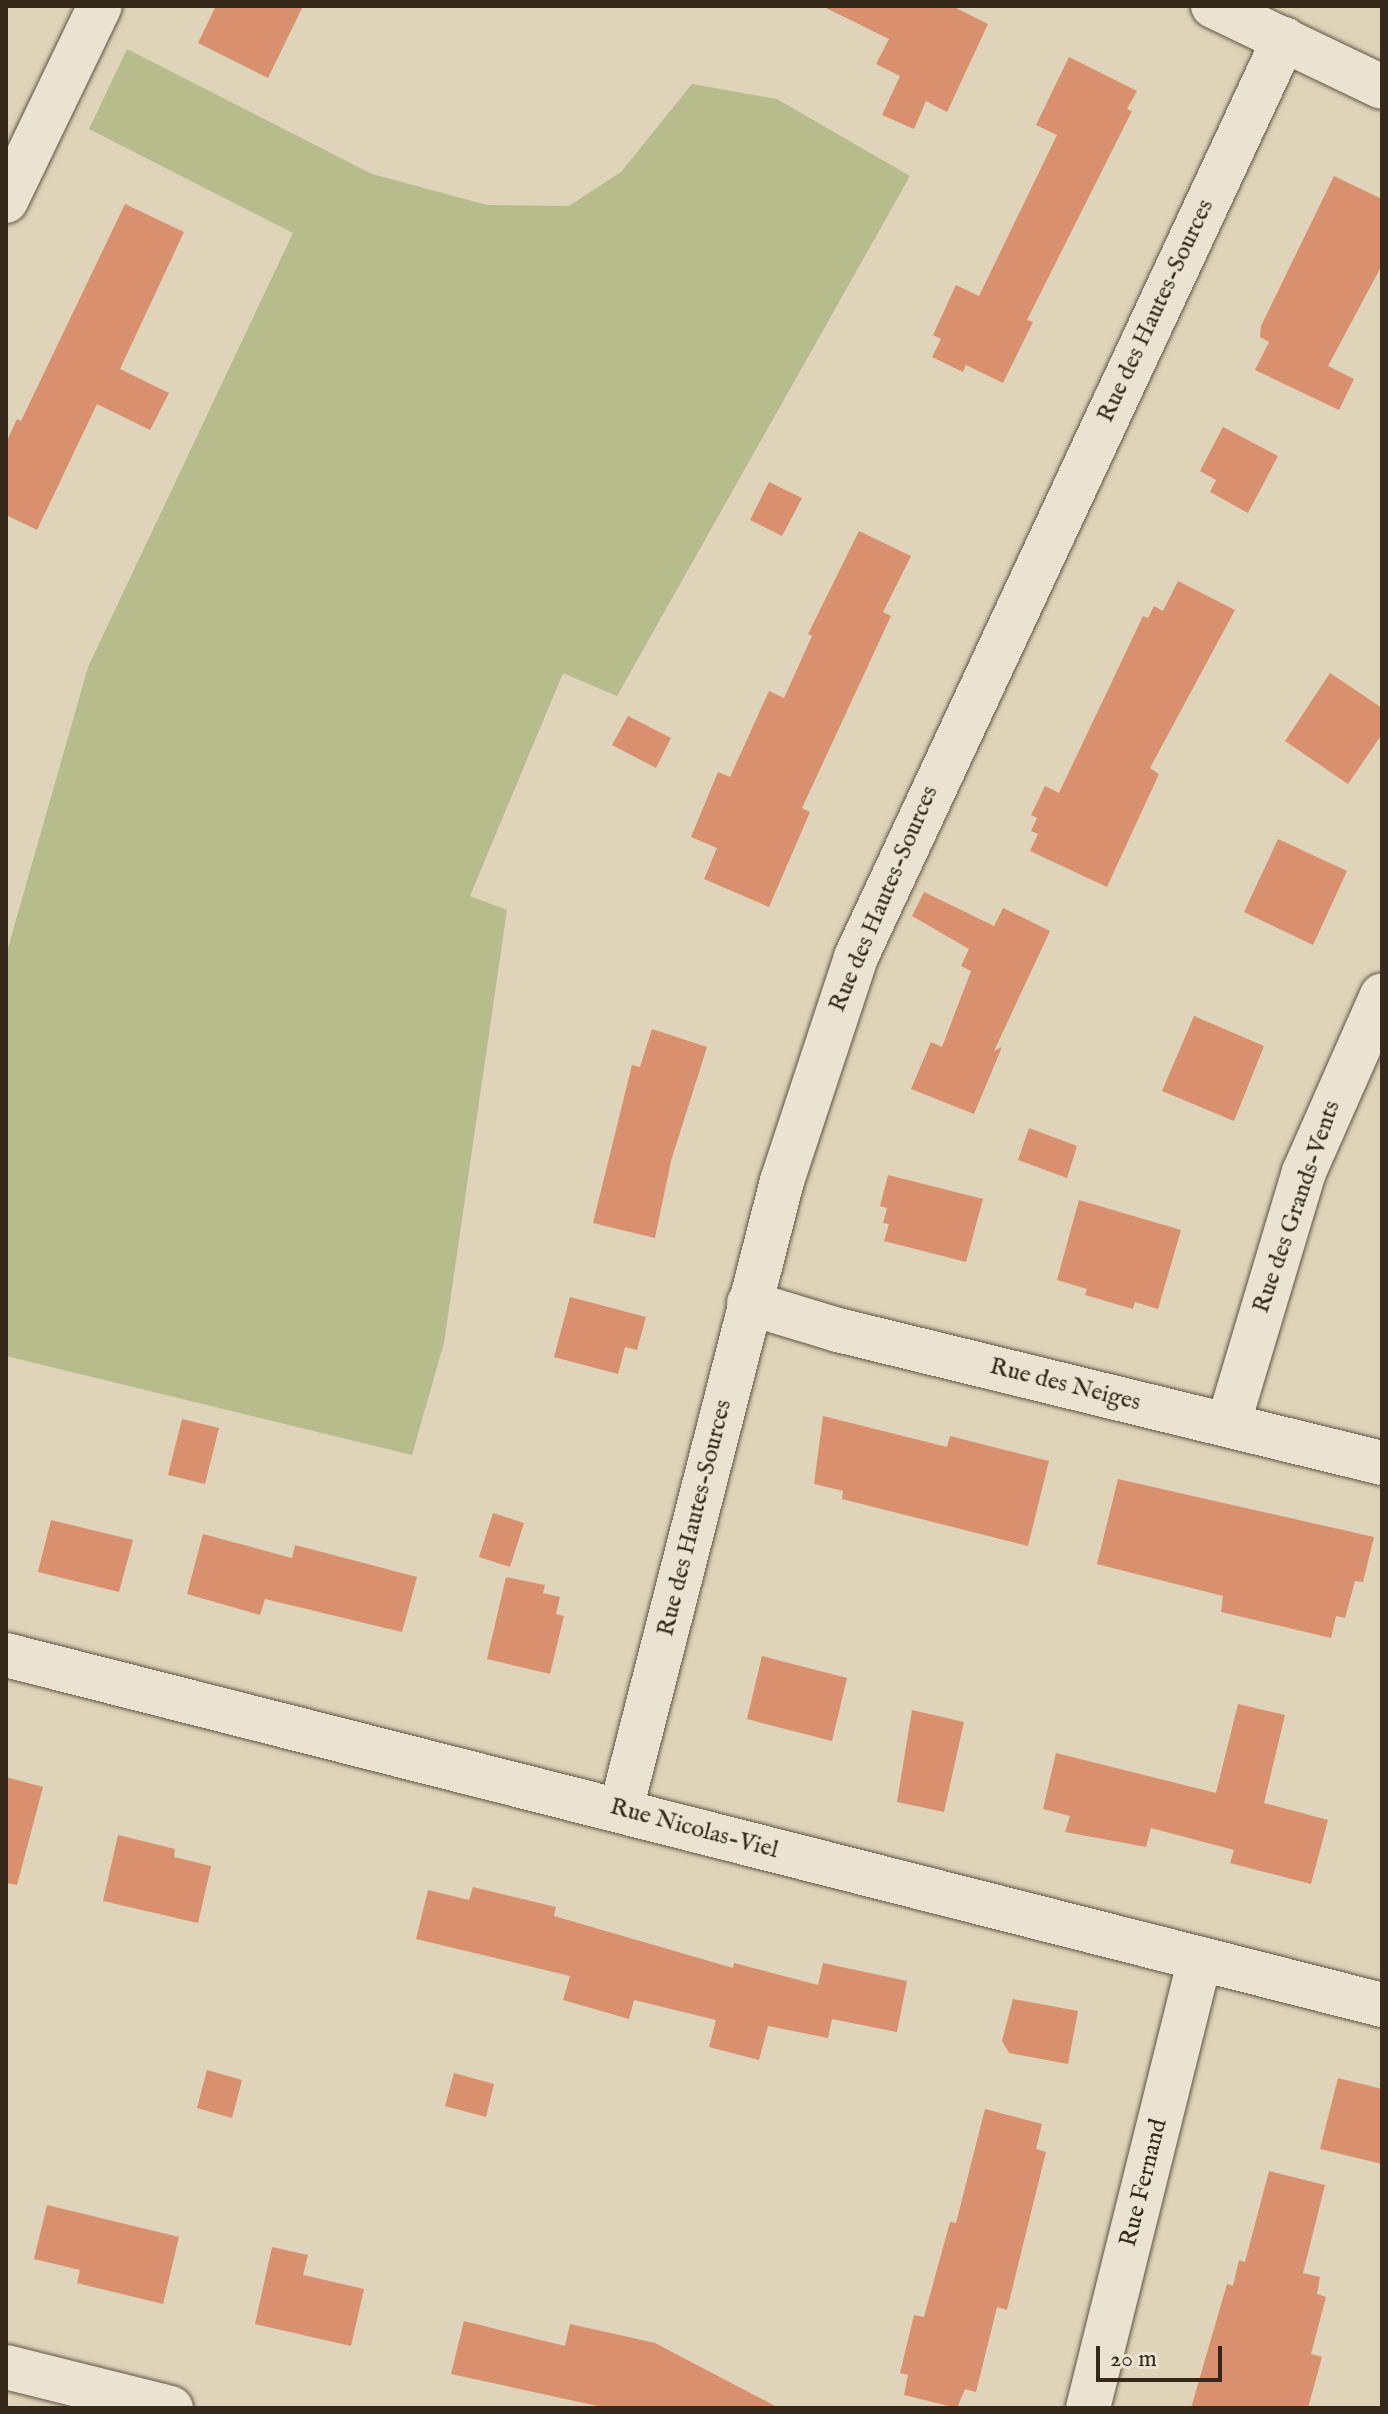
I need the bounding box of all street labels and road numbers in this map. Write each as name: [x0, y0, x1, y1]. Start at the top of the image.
street label: Rue des Hautes-Sources: [1092, 195, 1220, 427]
street label: Rue des Hautes-Sources: [823, 782, 945, 1016]
street label: Rue des Grands-Vents: [1247, 1097, 1347, 1317]
street label: Rue des Neiges: [987, 1352, 1143, 1418]
street label: Rue des Hautes-Sources: [652, 1397, 738, 1639]
street label: Rue Nicolas-Viel: [607, 1793, 781, 1865]
street label: Rue Fernand: [1114, 2116, 1174, 2250]

